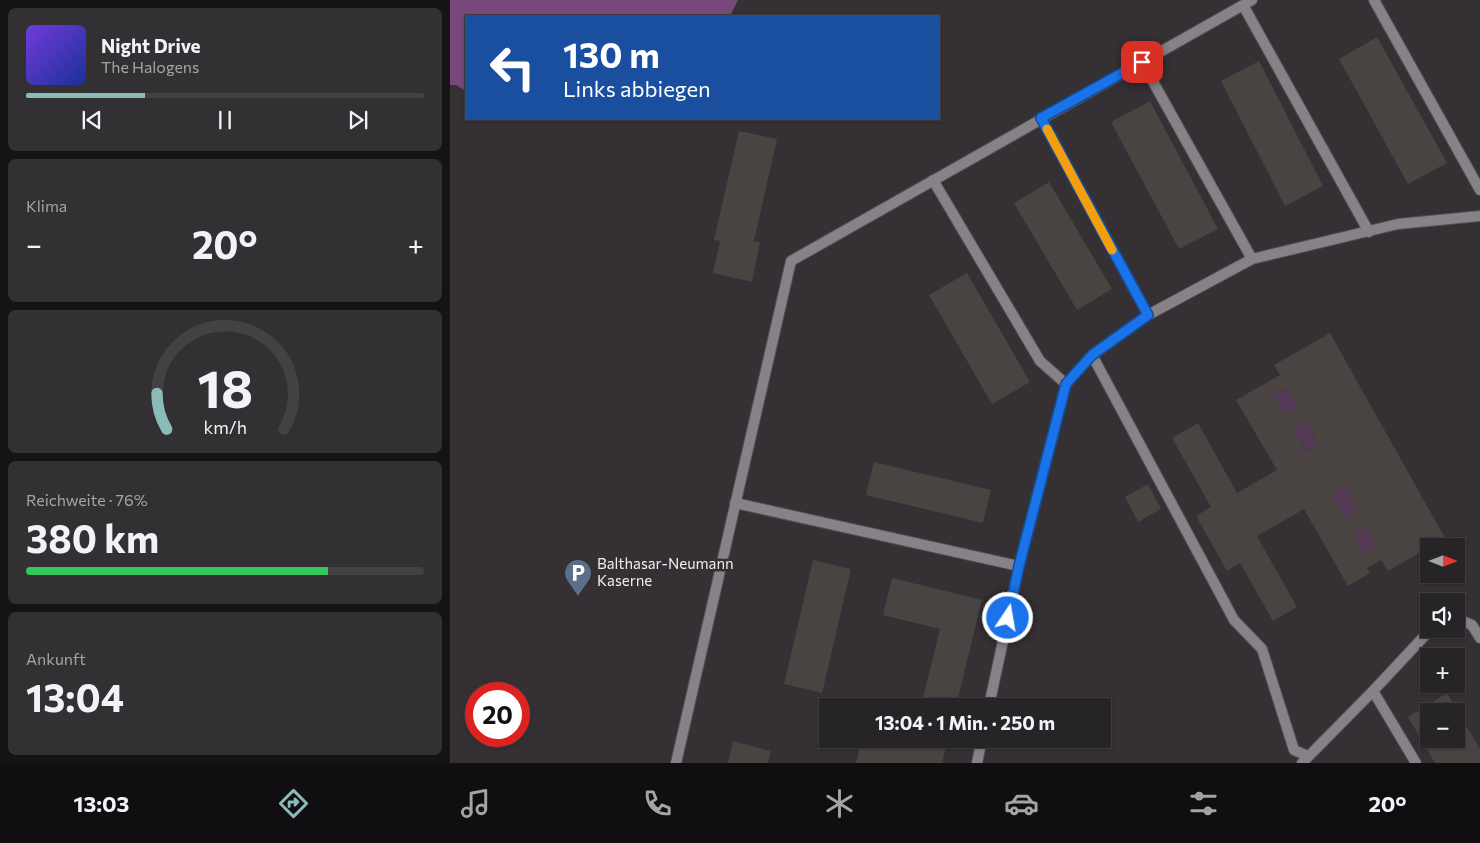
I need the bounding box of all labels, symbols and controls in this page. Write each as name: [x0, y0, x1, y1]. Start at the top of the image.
text: 130 m: [563, 32, 660, 75]
text: Night Drive: [101, 34, 201, 57]
icon: left: [480, 35, 545, 100]
pin: [1121, 41, 1163, 83]
icon: arrive: [1128, 48, 1156, 76]
text: The Halogens: [101, 57, 199, 76]
text: Links abbiegen: [563, 75, 711, 102]
icon: previous: [78, 106, 106, 134]
icon: pause: [211, 106, 239, 134]
icon: next: [344, 106, 372, 134]
text: Klima: [26, 196, 67, 215]
text: 20°: [192, 220, 258, 267]
text: −: [26, 227, 42, 261]
text: +: [408, 227, 424, 261]
text: 18: [197, 355, 253, 419]
text: km/h: [203, 416, 247, 438]
text: Reichweite · 76%: [26, 490, 148, 509]
text: 380 km: [26, 514, 159, 561]
north arrow: [1420, 538, 1465, 582]
map controls: [1420, 538, 1465, 748]
place label: Balthasar-Neumann Kaserne: [597, 554, 734, 589]
parking icon: Balthasar-Neumann Kaserne: [563, 558, 593, 597]
position arrow: [981, 591, 1033, 643]
button: sound: [1420, 593, 1465, 638]
button: +: [1420, 648, 1465, 693]
text: Ankunft: [26, 649, 86, 668]
text: 13:04: [26, 673, 124, 720]
speed limit sign: 20: [465, 682, 530, 747]
button: −: [1420, 703, 1465, 748]
text: 13:04 · 1 Min. · 250 m: [875, 711, 1055, 734]
icon: directions: [276, 786, 311, 821]
icon: music: [458, 786, 493, 821]
icon: phone: [640, 786, 675, 821]
icon: climate: [822, 786, 857, 821]
icon: car: [1004, 786, 1039, 821]
icon: filters: [1186, 786, 1221, 821]
text: 13:03: [74, 790, 129, 817]
text: 20°: [1368, 790, 1406, 817]

